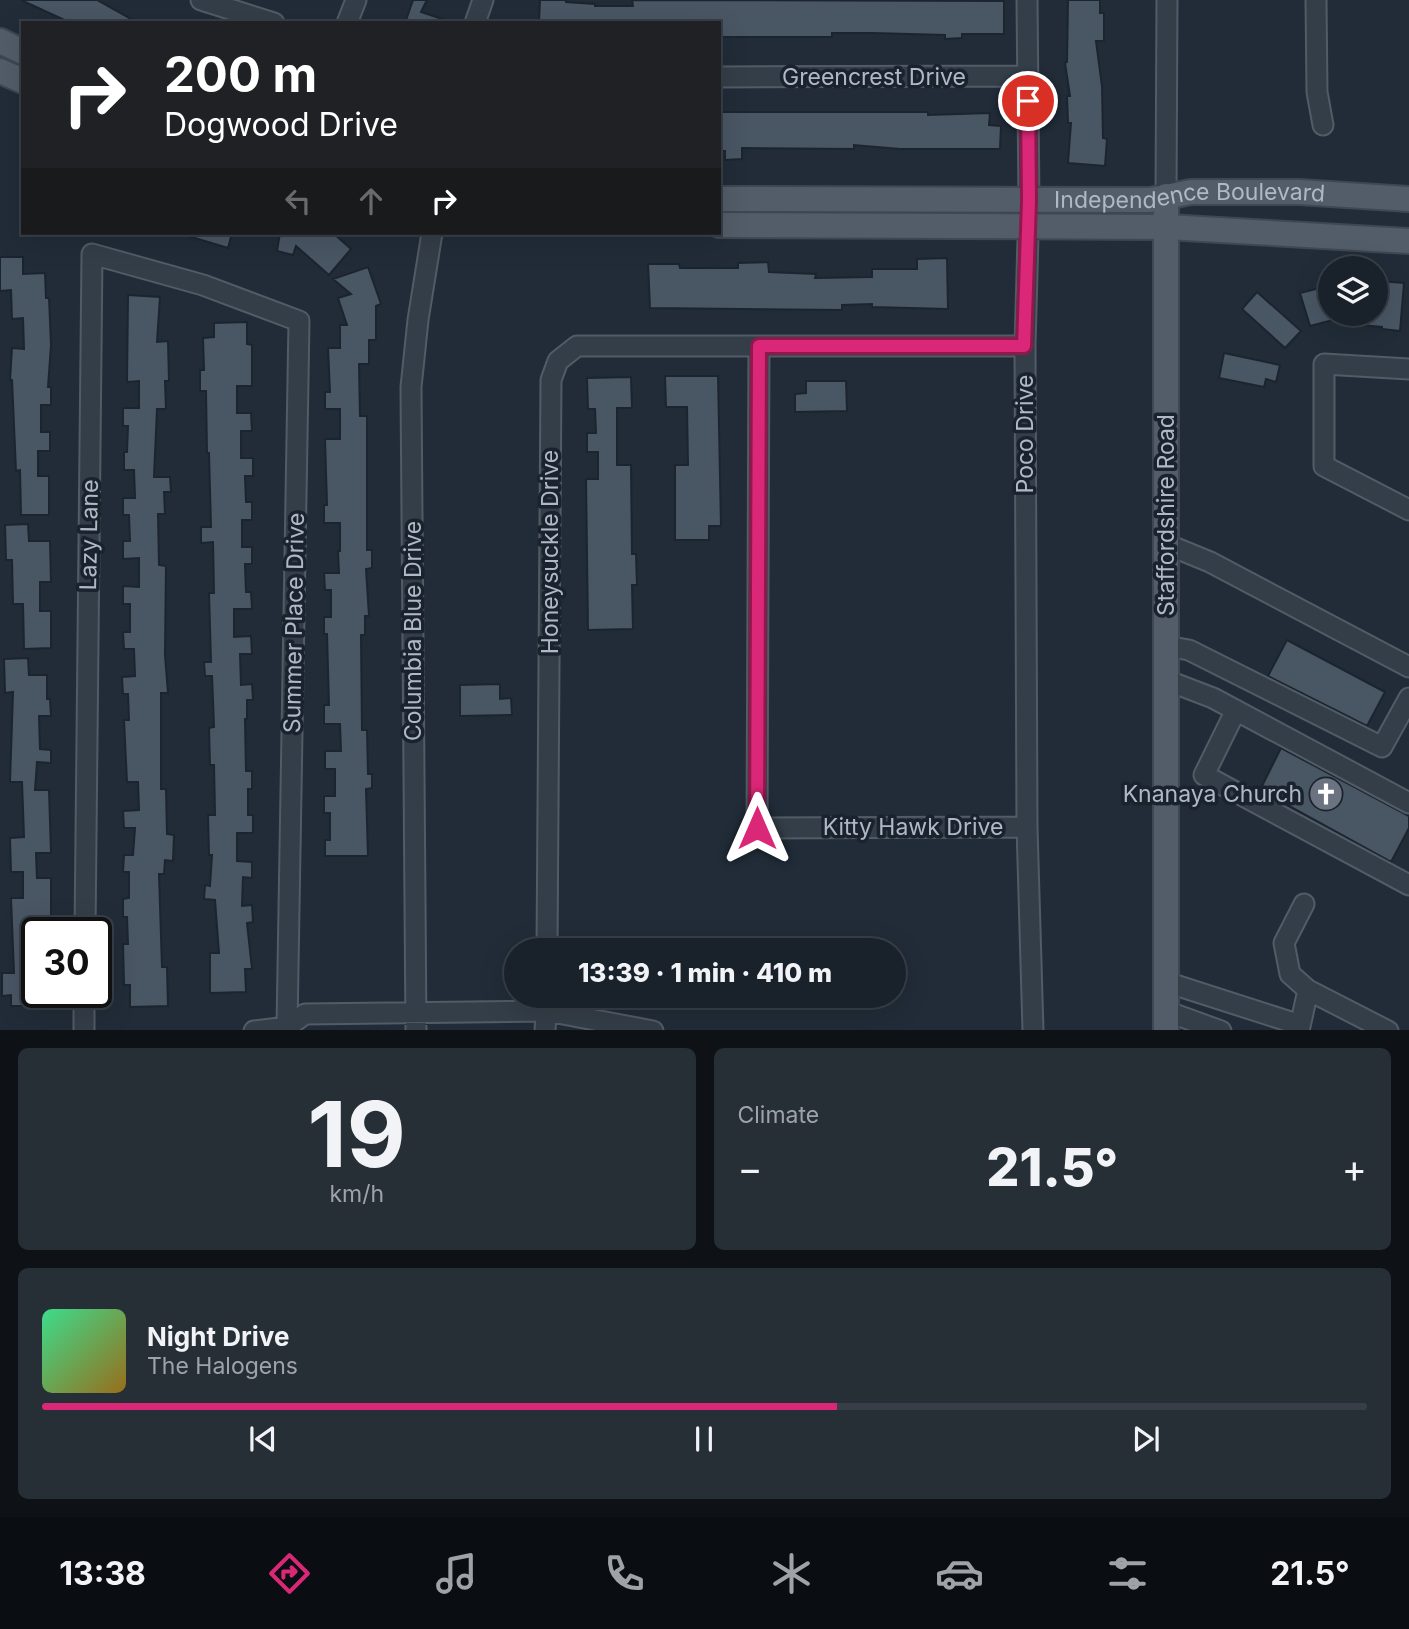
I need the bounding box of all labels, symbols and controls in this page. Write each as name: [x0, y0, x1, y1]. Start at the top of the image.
text: 200 m: [164, 45, 317, 104]
icon: right: [49, 49, 140, 140]
street label: Greencrest Drive: [782, 63, 966, 91]
pin: [998, 71, 1058, 131]
icon: arrive: [1009, 82, 1047, 120]
text: Dogwood Drive: [164, 105, 398, 144]
street label: Independence Boulevard: [1054, 177, 1326, 214]
icon: left: [279, 182, 317, 220]
icon: ahead: [352, 182, 390, 220]
icon: right: [425, 182, 463, 220]
map controls: [1318, 256, 1388, 326]
button: layers: [1318, 256, 1388, 326]
street label: Poco Drive: [1011, 375, 1039, 493]
street label: Staffordshire Road: [1152, 414, 1180, 616]
street label: Honeysuckle Drive: [536, 450, 564, 654]
street label: Lazy Lane: [74, 479, 104, 591]
street label: Summer Place Drive: [278, 513, 310, 733]
street label: Columbia Blue Drive: [399, 521, 427, 741]
church icon: Knanaya Church: [1307, 775, 1345, 813]
place label: Knanaya Church: [1123, 780, 1302, 808]
position arrow: [720, 791, 794, 865]
street label: Kitty Hawk Drive: [823, 813, 1003, 841]
speed limit sign: 30: [21, 917, 112, 1008]
text: 13:39 · 1 min · 410 m: [578, 957, 832, 988]
text: 19: [308, 1079, 406, 1189]
text: Climate: [738, 1101, 819, 1129]
text: 21.5°: [986, 1136, 1118, 1199]
text: −: [738, 1145, 763, 1191]
text: +: [1342, 1145, 1367, 1191]
text: km/h: [329, 1180, 384, 1208]
text: Night Drive: [147, 1321, 289, 1352]
text: The Halogens: [147, 1352, 298, 1380]
icon: previous: [244, 1420, 282, 1458]
icon: pause: [685, 1420, 723, 1458]
icon: next: [1127, 1420, 1165, 1458]
icon: directions: [265, 1549, 314, 1598]
icon: music: [432, 1549, 481, 1598]
icon: phone: [600, 1549, 649, 1598]
icon: climate: [767, 1549, 816, 1598]
icon: car: [935, 1549, 984, 1598]
icon: filters: [1103, 1549, 1152, 1598]
text: 13:38: [59, 1554, 146, 1593]
text: 21.5°: [1270, 1554, 1350, 1593]

